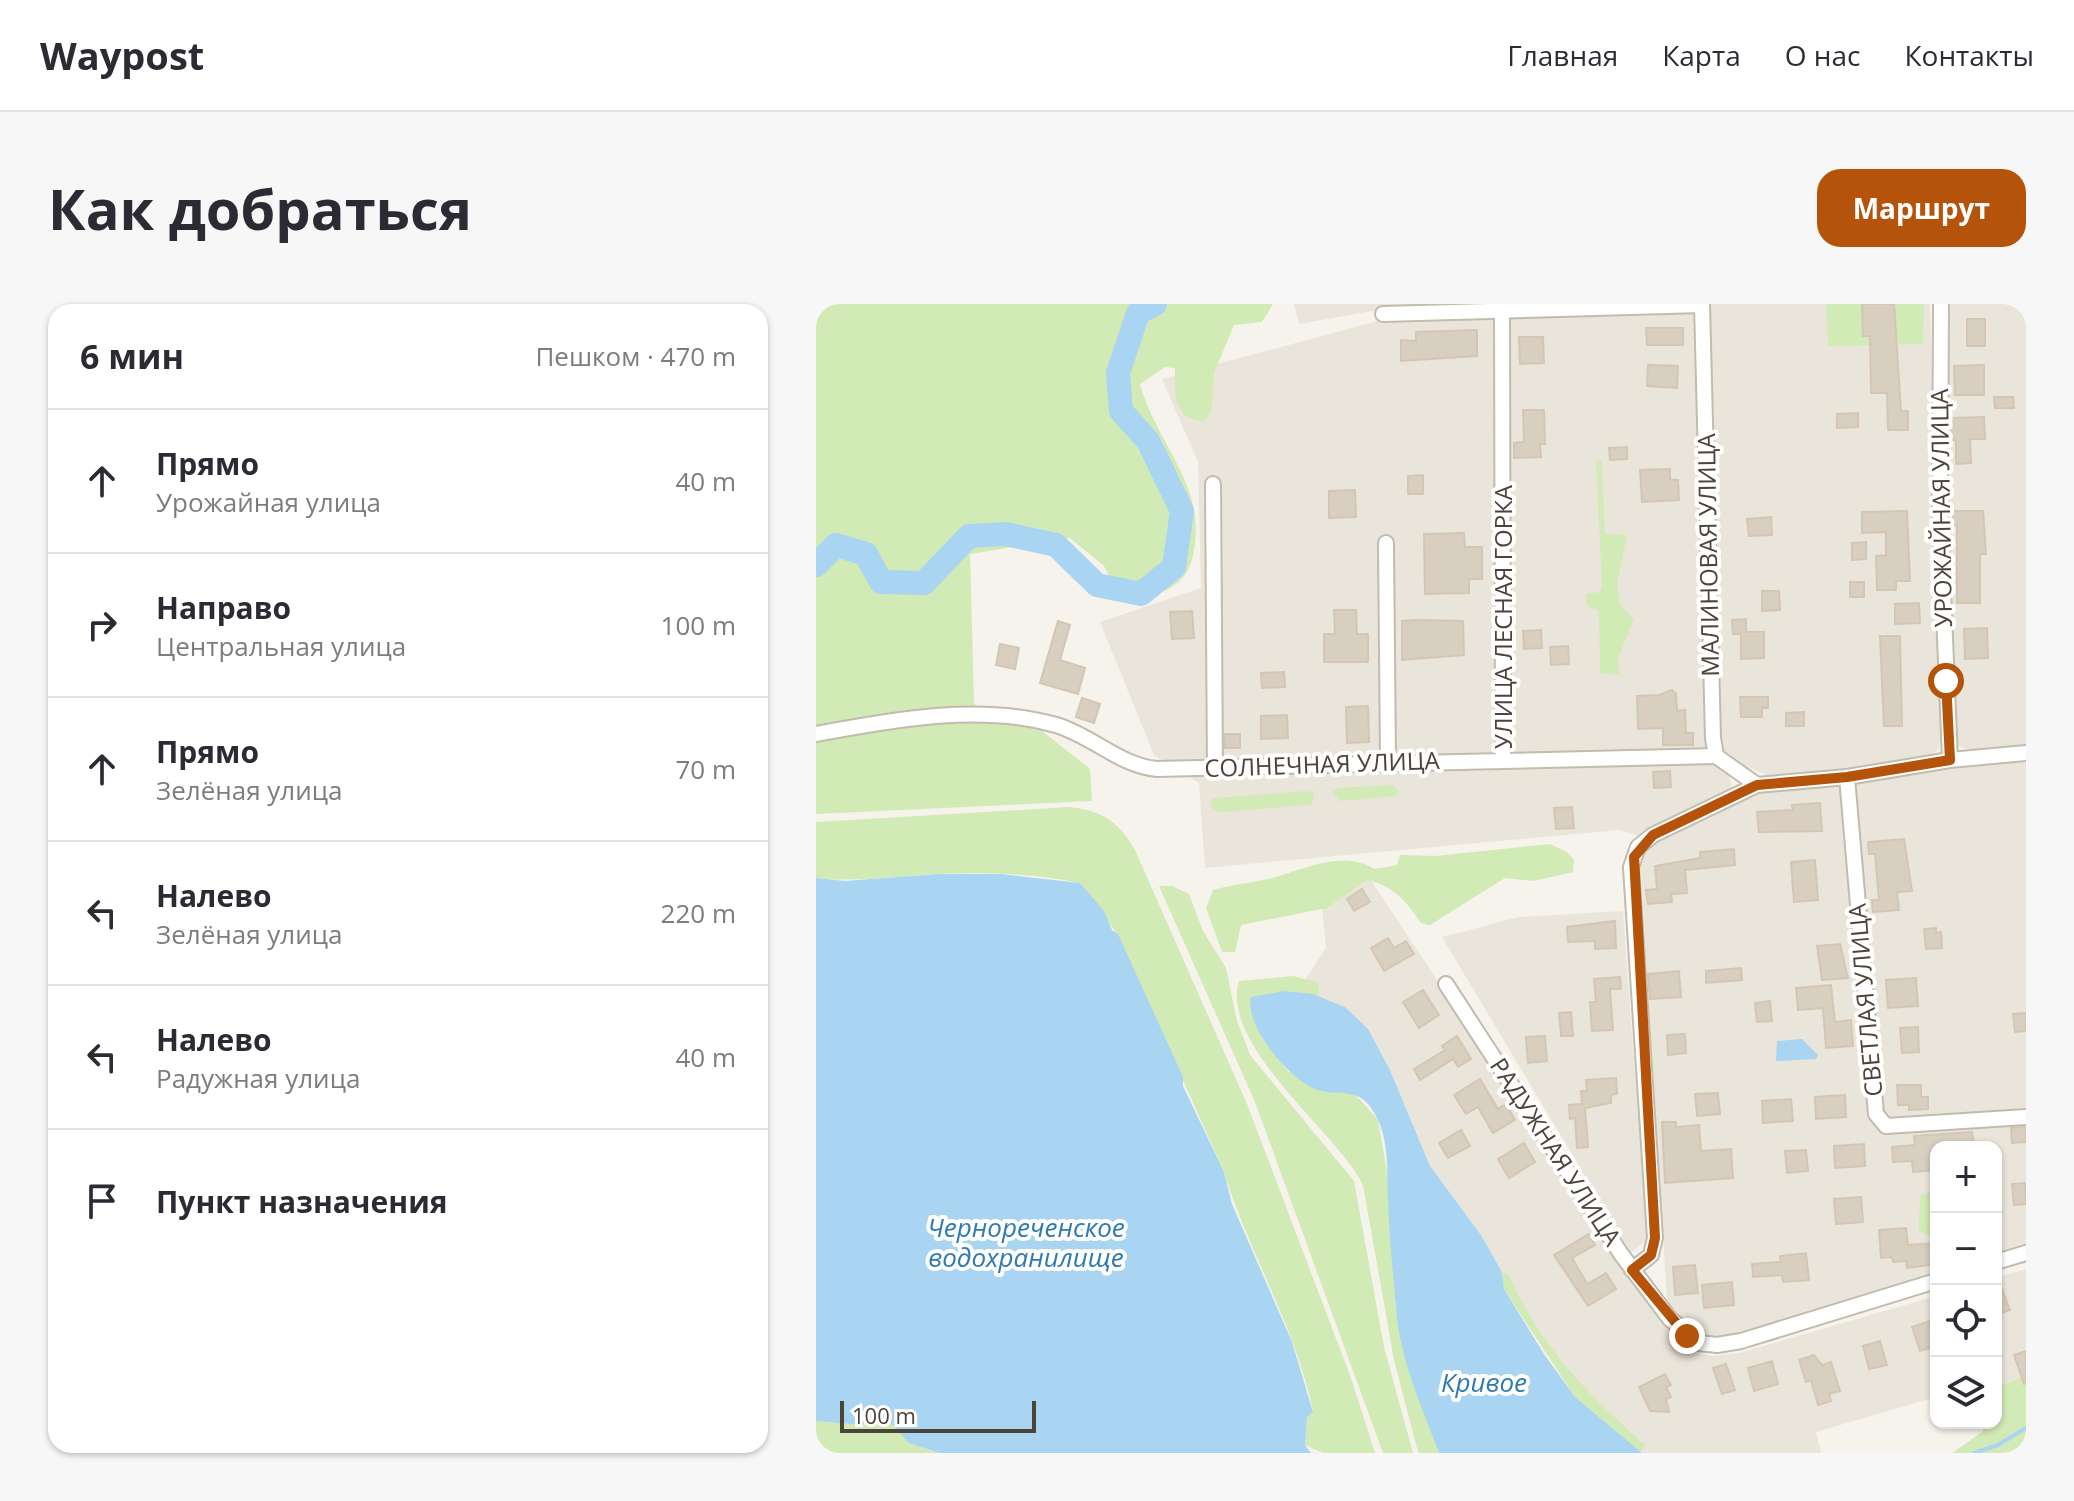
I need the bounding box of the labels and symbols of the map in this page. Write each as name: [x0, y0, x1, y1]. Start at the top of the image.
street label: УРОЖАЙНАЯ УЛИЦА: [1922, 388, 1959, 628]
street label: МАЛИНОВАЯ УЛИЦА: [1689, 432, 1726, 677]
street label: УЛИЦА ЛЕСНАЯ ГОРКА: [1486, 484, 1519, 749]
route start: [1928, 663, 1964, 699]
street label: СОЛНЕЧНАЯ УЛИЦА: [1204, 743, 1441, 784]
street label: СВЕТЛАЯ УЛИЦА: [1840, 902, 1889, 1098]
street label: РАДУЖНАЯ УЛИЦА: [1483, 1051, 1630, 1252]
water label: Чернореченское водохранилище: [927, 1209, 1125, 1275]
route end: [1669, 1318, 1705, 1354]
water label: Кривое: [1441, 1364, 1527, 1400]
scale bar: [840, 1397, 1036, 1433]

